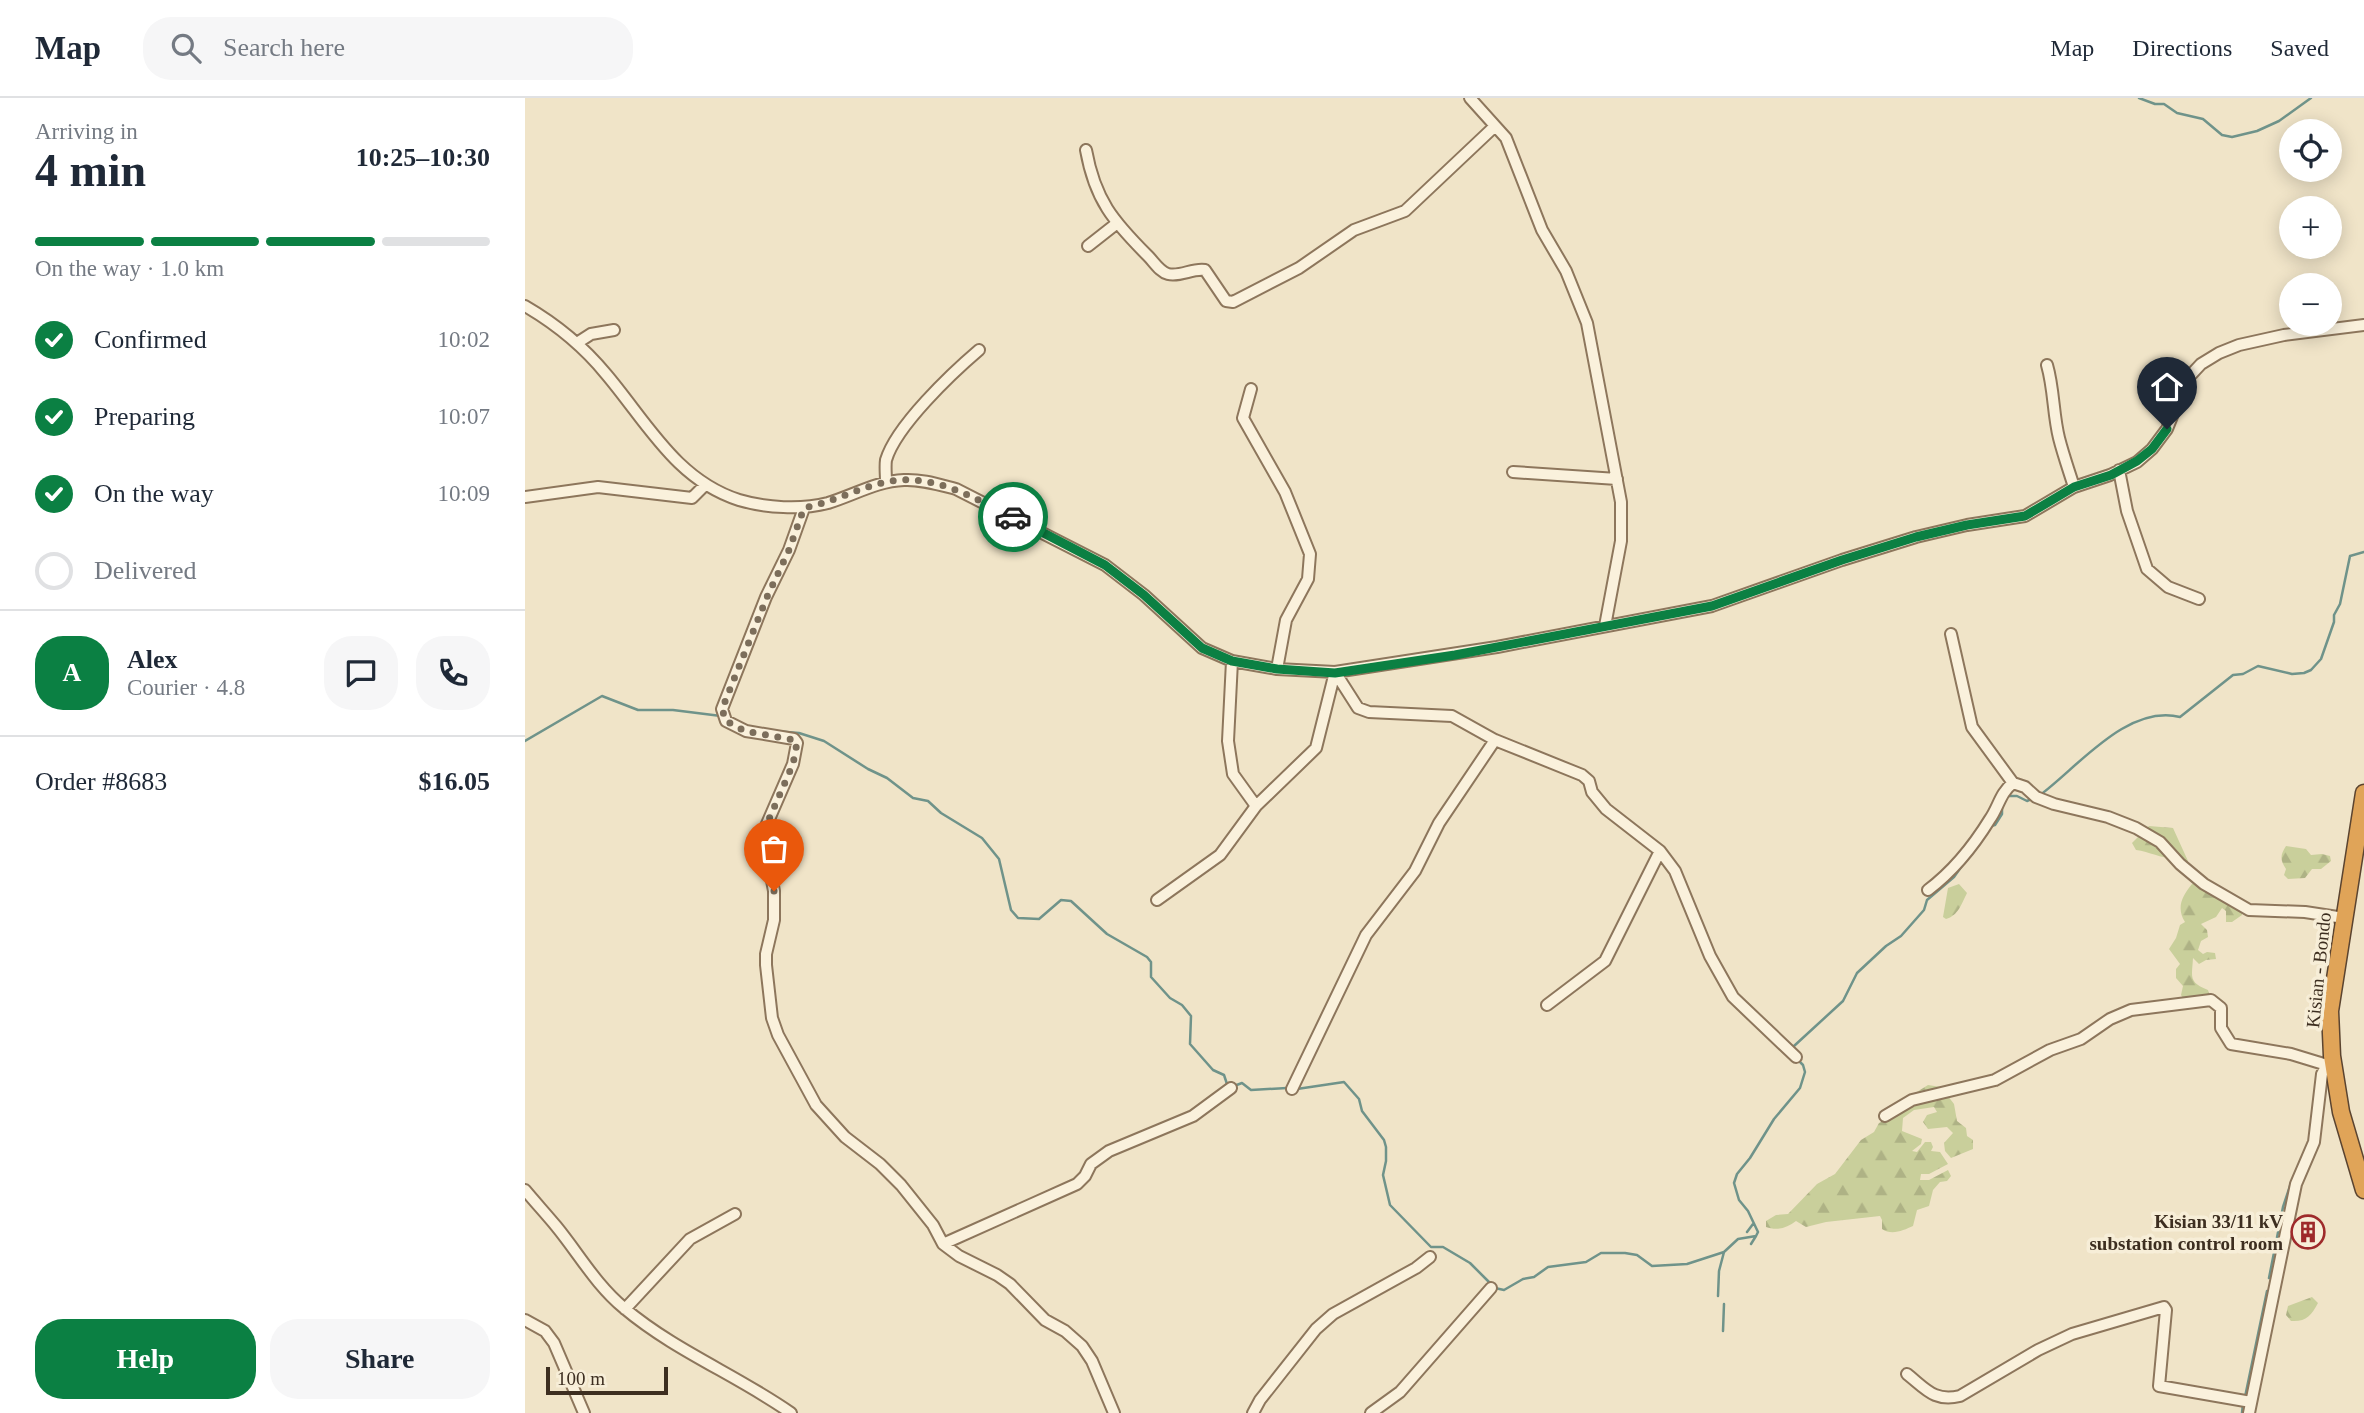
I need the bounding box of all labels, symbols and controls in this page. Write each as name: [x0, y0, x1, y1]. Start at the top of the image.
search box: [143, 17, 633, 80]
icon: search: [167, 29, 205, 67]
text: Map: [35, 30, 101, 66]
text: Search here: [223, 33, 345, 62]
text: Map: [2050, 35, 2094, 61]
text: Directions: [2132, 35, 2232, 61]
text: Saved: [2270, 35, 2329, 61]
text: Arriving in: [35, 119, 138, 144]
map controls: [2279, 119, 2342, 336]
button: locate: [2279, 119, 2342, 182]
text: 10:25–10:30: [356, 143, 490, 172]
text: 4 min: [35, 145, 146, 196]
button: +: [2279, 196, 2342, 259]
text: On the way · 1.0 km: [35, 256, 224, 281]
button: −: [2279, 273, 2342, 336]
icon: check: [35, 321, 73, 359]
text: Confirmed: [94, 325, 207, 354]
text: 10:02: [438, 327, 490, 352]
pin: [2137, 357, 2197, 429]
icon: home: [2148, 368, 2186, 406]
icon: check: [35, 398, 73, 436]
text: Preparing: [94, 402, 195, 431]
text: 10:07: [438, 404, 490, 429]
icon: check: [35, 475, 73, 513]
text: On the way: [94, 479, 214, 508]
text: 10:09: [438, 481, 490, 506]
courier: [978, 482, 1048, 552]
icon: car: [994, 498, 1032, 536]
text: Delivered: [94, 556, 197, 585]
button: chat: [324, 636, 398, 710]
button: phone: [416, 636, 490, 710]
text: Alex: [127, 645, 178, 674]
text: A: [63, 658, 81, 687]
text: Courier · 4.8: [127, 675, 245, 700]
text: Order #8683: [35, 767, 167, 796]
text: $16.05: [419, 767, 490, 796]
pin: [744, 819, 804, 891]
icon: bag: [755, 830, 793, 868]
street label: Kisian - Bondo: [2302, 911, 2335, 1029]
place label: Kisian 33/11 kV substation control room: [2089, 1211, 2283, 1254]
building icon: Kisian 33/11 kV substation control room: [2289, 1213, 2327, 1251]
button: Help: [35, 1319, 256, 1399]
button: Share: [270, 1319, 490, 1399]
scale bar: [546, 1364, 669, 1396]
text: 100 m: [557, 1368, 605, 1389]

